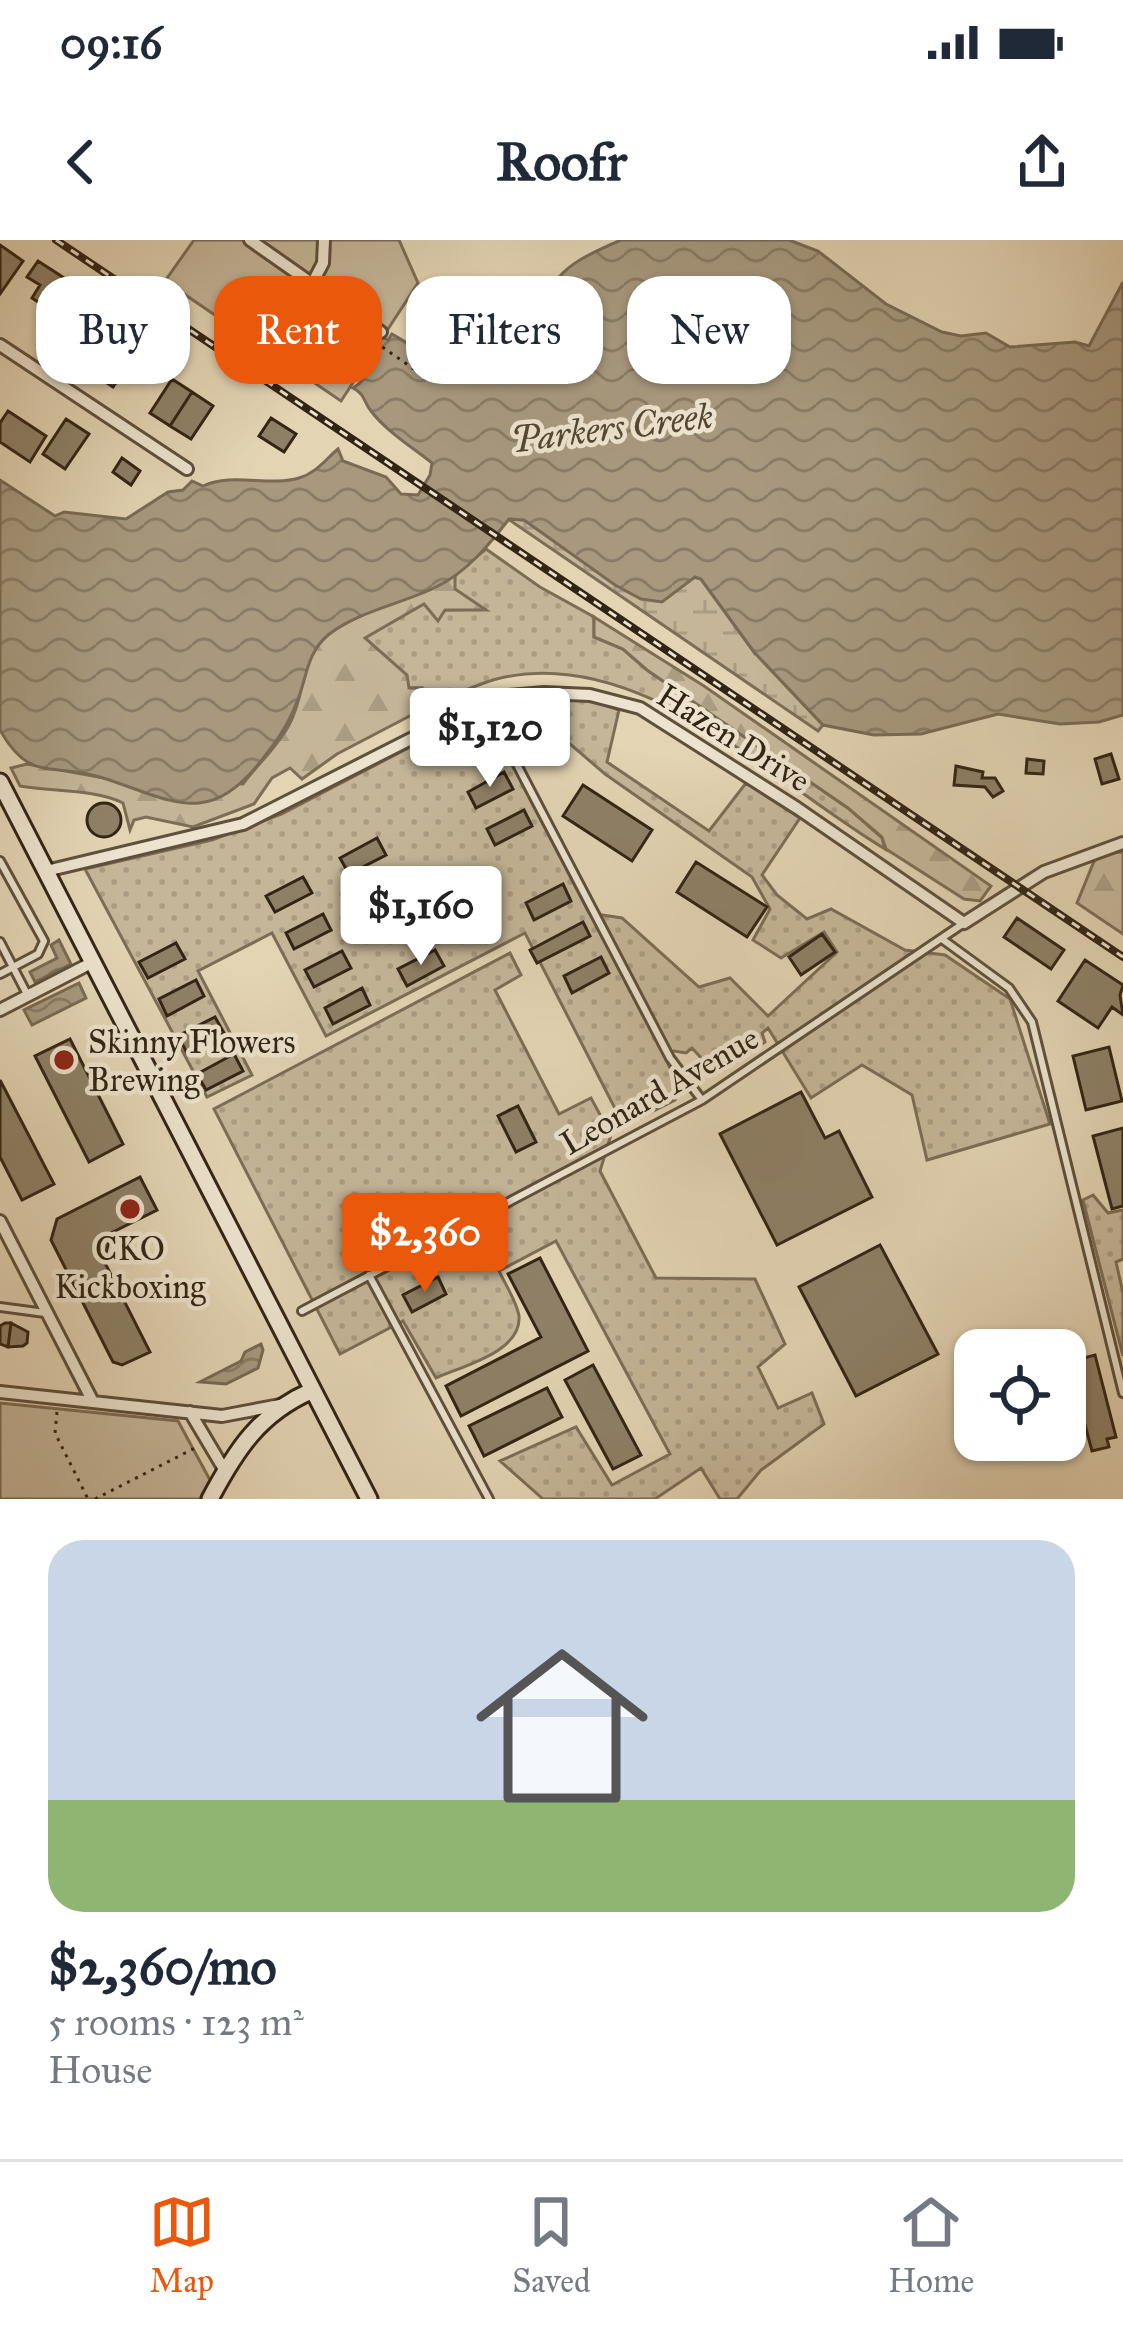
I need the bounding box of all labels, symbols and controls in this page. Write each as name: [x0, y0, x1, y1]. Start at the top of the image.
text: 09:16: [60, 15, 162, 70]
icon: back: [48, 129, 114, 195]
text: Roofr: [496, 129, 627, 195]
icon: share: [1009, 129, 1075, 195]
chip: Buy: [36, 276, 190, 384]
chip: Rent: [214, 276, 382, 384]
chip: Filters: [406, 276, 603, 384]
chip: New: [627, 276, 791, 384]
water label: Parkers Creek: [509, 394, 715, 462]
street label: Hazen Drive: [650, 675, 817, 801]
pin: $1,120: [392, 688, 588, 790]
text: $1,120: [437, 703, 543, 751]
pin: $1,160: [323, 866, 519, 968]
text: $1,160: [368, 881, 474, 929]
street label: Leonard Avenue: [553, 1018, 766, 1164]
place label: Skinny Flowers Brewing: [88, 1022, 296, 1100]
marker: Skinny Flowers Brewing: [51, 1047, 77, 1073]
pin: $2,360: [327, 1193, 523, 1295]
marker: CKO Kickboxing: [117, 1196, 143, 1222]
text: $2,360: [369, 1208, 481, 1256]
place label: CKO Kickboxing: [54, 1229, 206, 1307]
map controls: [954, 1329, 1086, 1461]
button: locate: [954, 1329, 1086, 1461]
icon: home: [454, 1618, 670, 1834]
text: $2,360/mo: [48, 1936, 277, 1998]
text: 5 rooms · 123 m²: [48, 1998, 304, 2046]
text: House: [48, 2046, 152, 2094]
tab: Map: [149, 2189, 215, 2301]
tab: Saved: [512, 2189, 591, 2301]
tab: Home: [888, 2189, 974, 2301]

